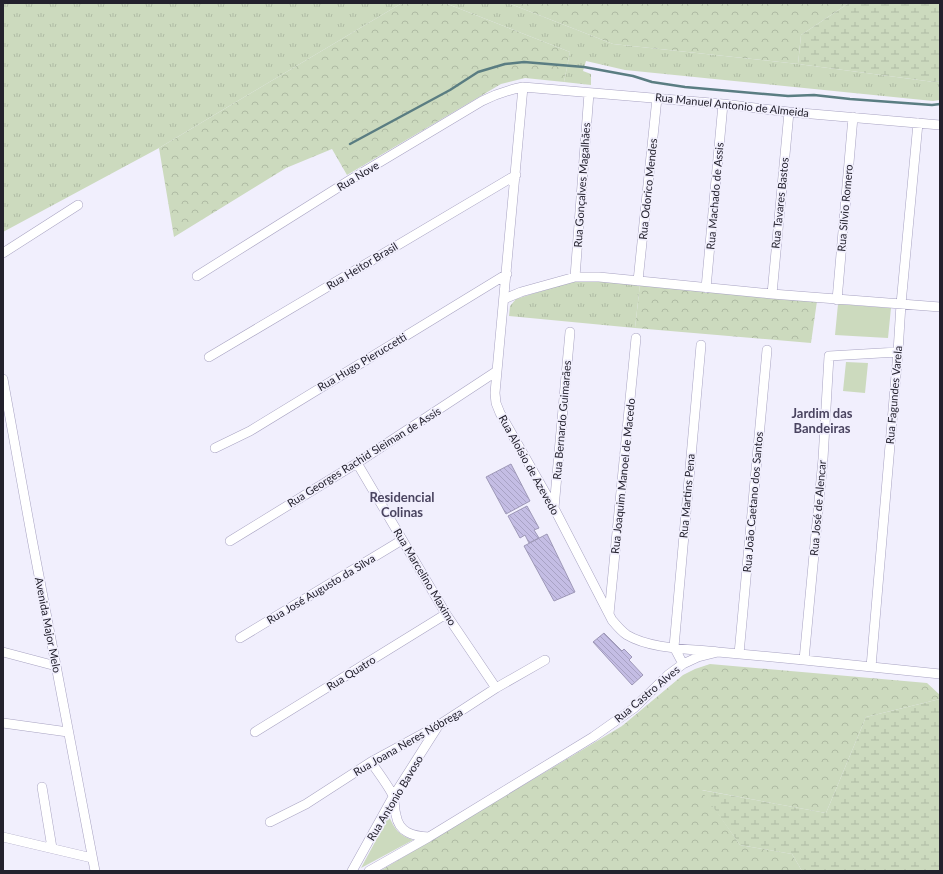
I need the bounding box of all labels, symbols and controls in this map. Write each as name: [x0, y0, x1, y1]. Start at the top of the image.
street label: Rua Manuel Antonio de Almeida: [654, 90, 810, 119]
street label: Rua Gonçalves Magalhães: [571, 122, 592, 248]
street label: Rua Odorico Mendes: [636, 137, 659, 240]
street label: Rua Machado de Assis: [703, 142, 726, 250]
street label: Rua Tavares Bastos: [768, 156, 791, 249]
street label: Rua Nove: [334, 158, 381, 193]
street label: Rua Sílvio Romero: [834, 164, 855, 252]
street label: Rua Heitor Brasil: [324, 239, 400, 292]
street label: Rua Hugo Pieruccetti: [315, 330, 409, 393]
street label: Rua Fagundes Varela: [883, 345, 904, 445]
street label: Rua Bernardo Guimarães: [550, 360, 573, 480]
street label: Rua Joaquim Manoel de Macedo: [608, 397, 637, 554]
street label: Rua Georges Rachid Sleiman de Assis: [285, 404, 443, 509]
district label: Jardim das Bandeiras: [791, 405, 853, 436]
street label: Rua Aloísio de Azevedo: [497, 413, 562, 517]
street label: Rua João Caetano dos Santos: [740, 431, 765, 573]
street label: Rua Martins Pena: [676, 453, 697, 539]
street label: Rua José de Alencar: [807, 460, 828, 556]
district label: Residencial Colinas: [370, 489, 434, 520]
street label: Rua Marcelino Maximo: [391, 526, 460, 628]
street label: Rua José Augusto da Silva: [264, 551, 377, 626]
street label: Avenida Major Melo: [33, 576, 64, 674]
street label: Rua Quatro: [324, 652, 378, 693]
street label: Rua Castro Alves: [611, 662, 682, 725]
street label: Rua Joana Neres Nóbrega: [351, 705, 465, 778]
street label: Rua Antonio Bavoso: [364, 753, 425, 843]

